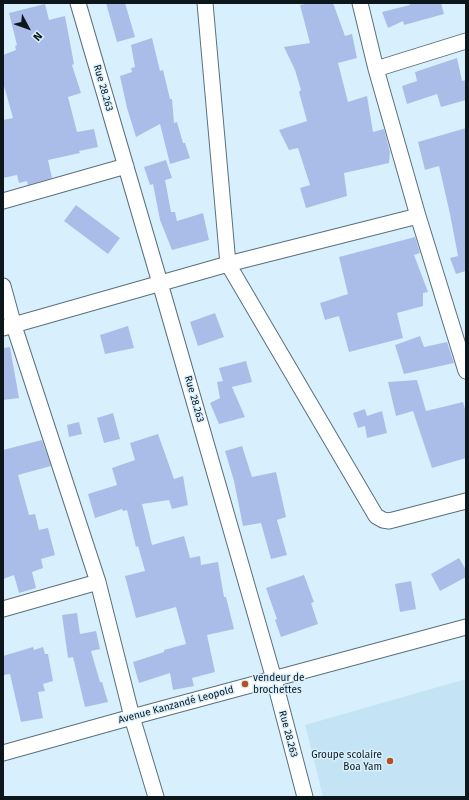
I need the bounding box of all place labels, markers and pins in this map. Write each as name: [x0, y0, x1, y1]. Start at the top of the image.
place label: vendeur de brochettes: [253, 672, 304, 696]
marker: vendeur de brochettes: [240, 679, 250, 689]
place label: Groupe scolaire Boa Yam: [311, 749, 382, 772]
marker: Groupe scolaire Boa Yam: [385, 756, 395, 766]

